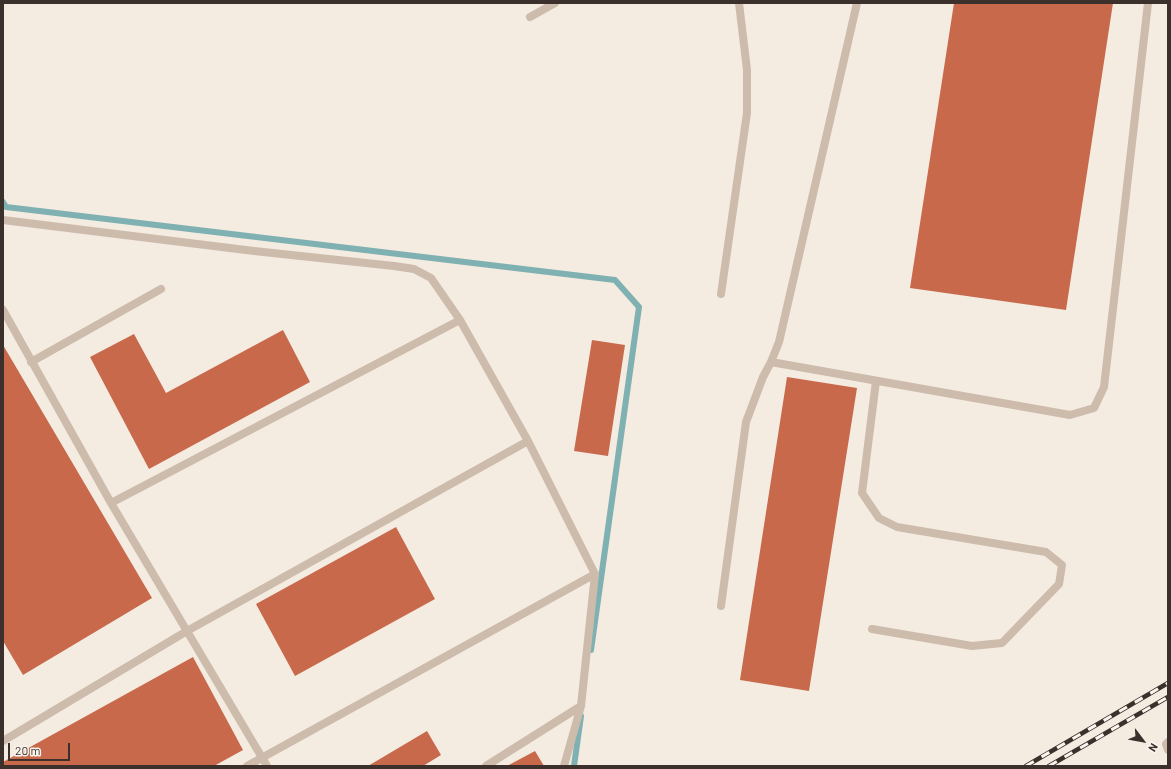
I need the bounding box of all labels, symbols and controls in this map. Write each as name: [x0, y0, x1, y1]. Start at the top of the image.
north arrow: [1123, 721, 1163, 761]
scale bar: [10, 735, 72, 761]
text: N: [1146, 741, 1161, 754]
text: 20 m: [15, 743, 41, 757]

